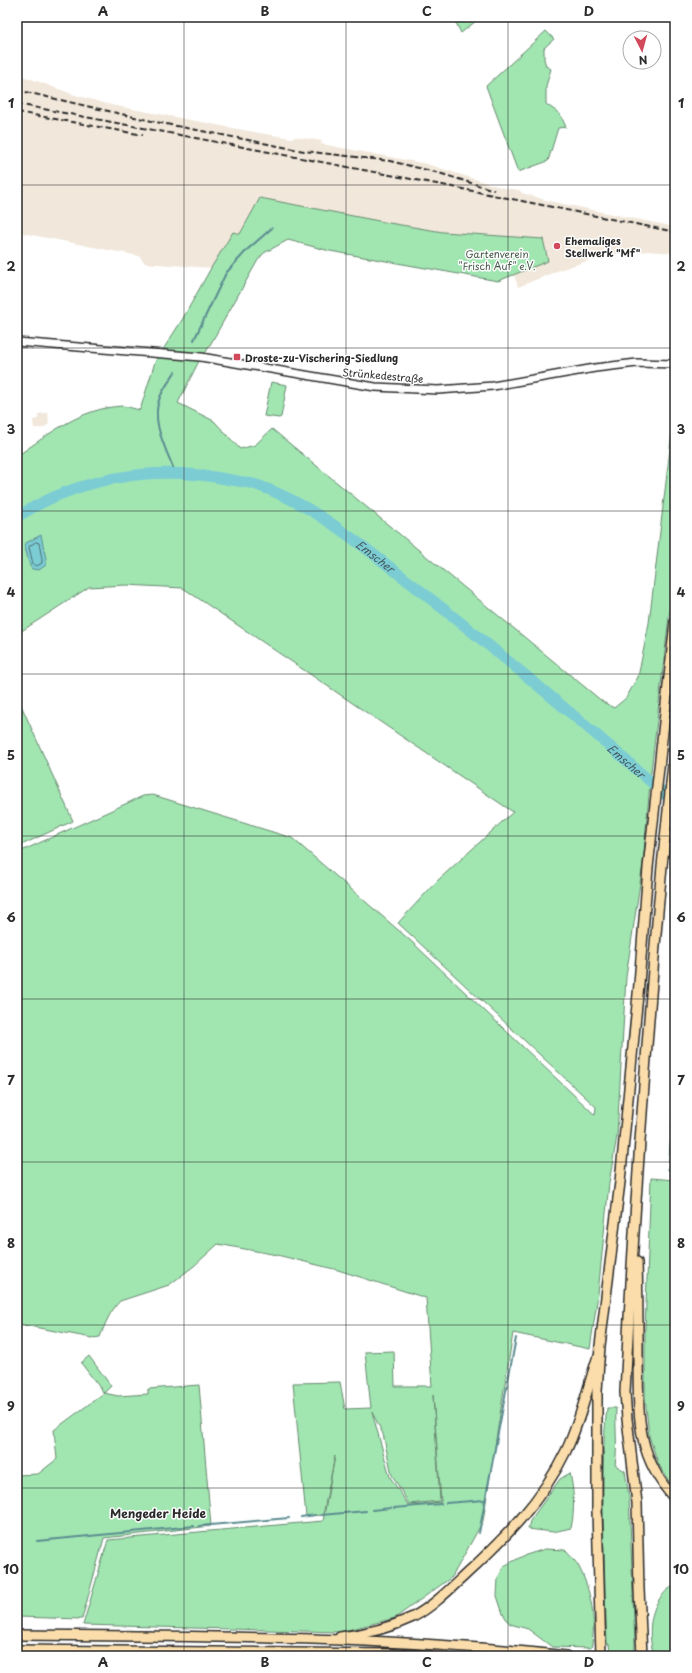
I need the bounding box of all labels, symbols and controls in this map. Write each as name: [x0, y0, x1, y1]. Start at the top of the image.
text: A: [98, 1, 108, 20]
text: B: [261, 1, 270, 20]
text: C: [422, 1, 432, 20]
text: D: [584, 1, 594, 20]
north arrow: [622, 30, 662, 70]
text: N: [638, 52, 648, 69]
text: 1: [8, 93, 14, 112]
text: 1: [678, 93, 684, 112]
place label: Ehemaliges Stellwerk "Mf": [565, 233, 641, 260]
marker: Ehemaliges Stellwerk "Mf": [552, 241, 562, 251]
park label: Gartenverein "Frisch Auf" e.V.: [458, 246, 536, 273]
text: 2: [6, 256, 16, 275]
text: 2: [676, 256, 686, 275]
place label: Droste-zu-Vischering-Siedlung: [245, 350, 398, 365]
marker: Droste-zu-Vischering-Siedlung: [232, 352, 242, 362]
street label: Strünkedestraße: [342, 364, 424, 386]
text: 3: [7, 419, 16, 438]
text: 3: [677, 419, 686, 438]
water label: Emscher: [353, 535, 400, 578]
text: 4: [7, 582, 16, 601]
text: 4: [677, 582, 686, 601]
water label: Emscher: [604, 740, 651, 783]
text: 5: [7, 745, 15, 764]
text: 5: [677, 745, 685, 764]
text: 6: [6, 907, 16, 926]
text: 6: [676, 907, 686, 926]
text: 7: [7, 1070, 15, 1089]
text: 7: [677, 1070, 685, 1089]
text: 8: [7, 1233, 15, 1252]
text: 8: [677, 1233, 685, 1252]
text: 9: [7, 1396, 15, 1415]
text: 9: [677, 1396, 685, 1415]
district label: Mengeder Heide: [110, 1504, 207, 1522]
text: 10: [3, 1559, 19, 1578]
text: 10: [673, 1559, 689, 1578]
text: A: [98, 1652, 108, 1671]
text: B: [261, 1652, 270, 1671]
text: C: [422, 1652, 432, 1671]
text: D: [584, 1652, 594, 1671]

